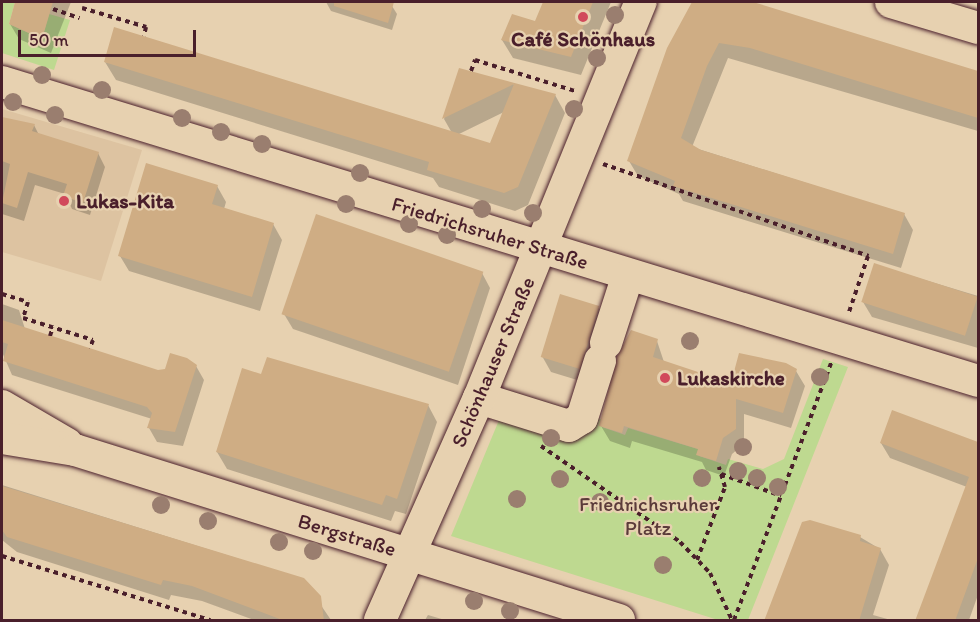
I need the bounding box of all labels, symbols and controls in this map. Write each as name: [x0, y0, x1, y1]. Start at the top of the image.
marker: Café Schönhaus: [576, 10, 590, 24]
scale bar: [21, 18, 200, 56]
place label: Café Schönhaus: [511, 26, 655, 52]
text: 50 m: [29, 29, 69, 51]
place label: Lukas-Kita: [76, 188, 174, 214]
street label: Friedrichsruher Straße: [389, 191, 591, 275]
marker: Lukas-Kita: [57, 194, 71, 208]
street label: Schönhauser Straße: [446, 273, 540, 451]
place label: Lukaskirche: [677, 365, 785, 391]
marker: Lukaskirche: [658, 371, 672, 385]
park label: Friedrichsruher Platz: [579, 491, 717, 541]
street label: Bergstraße: [295, 508, 399, 562]

